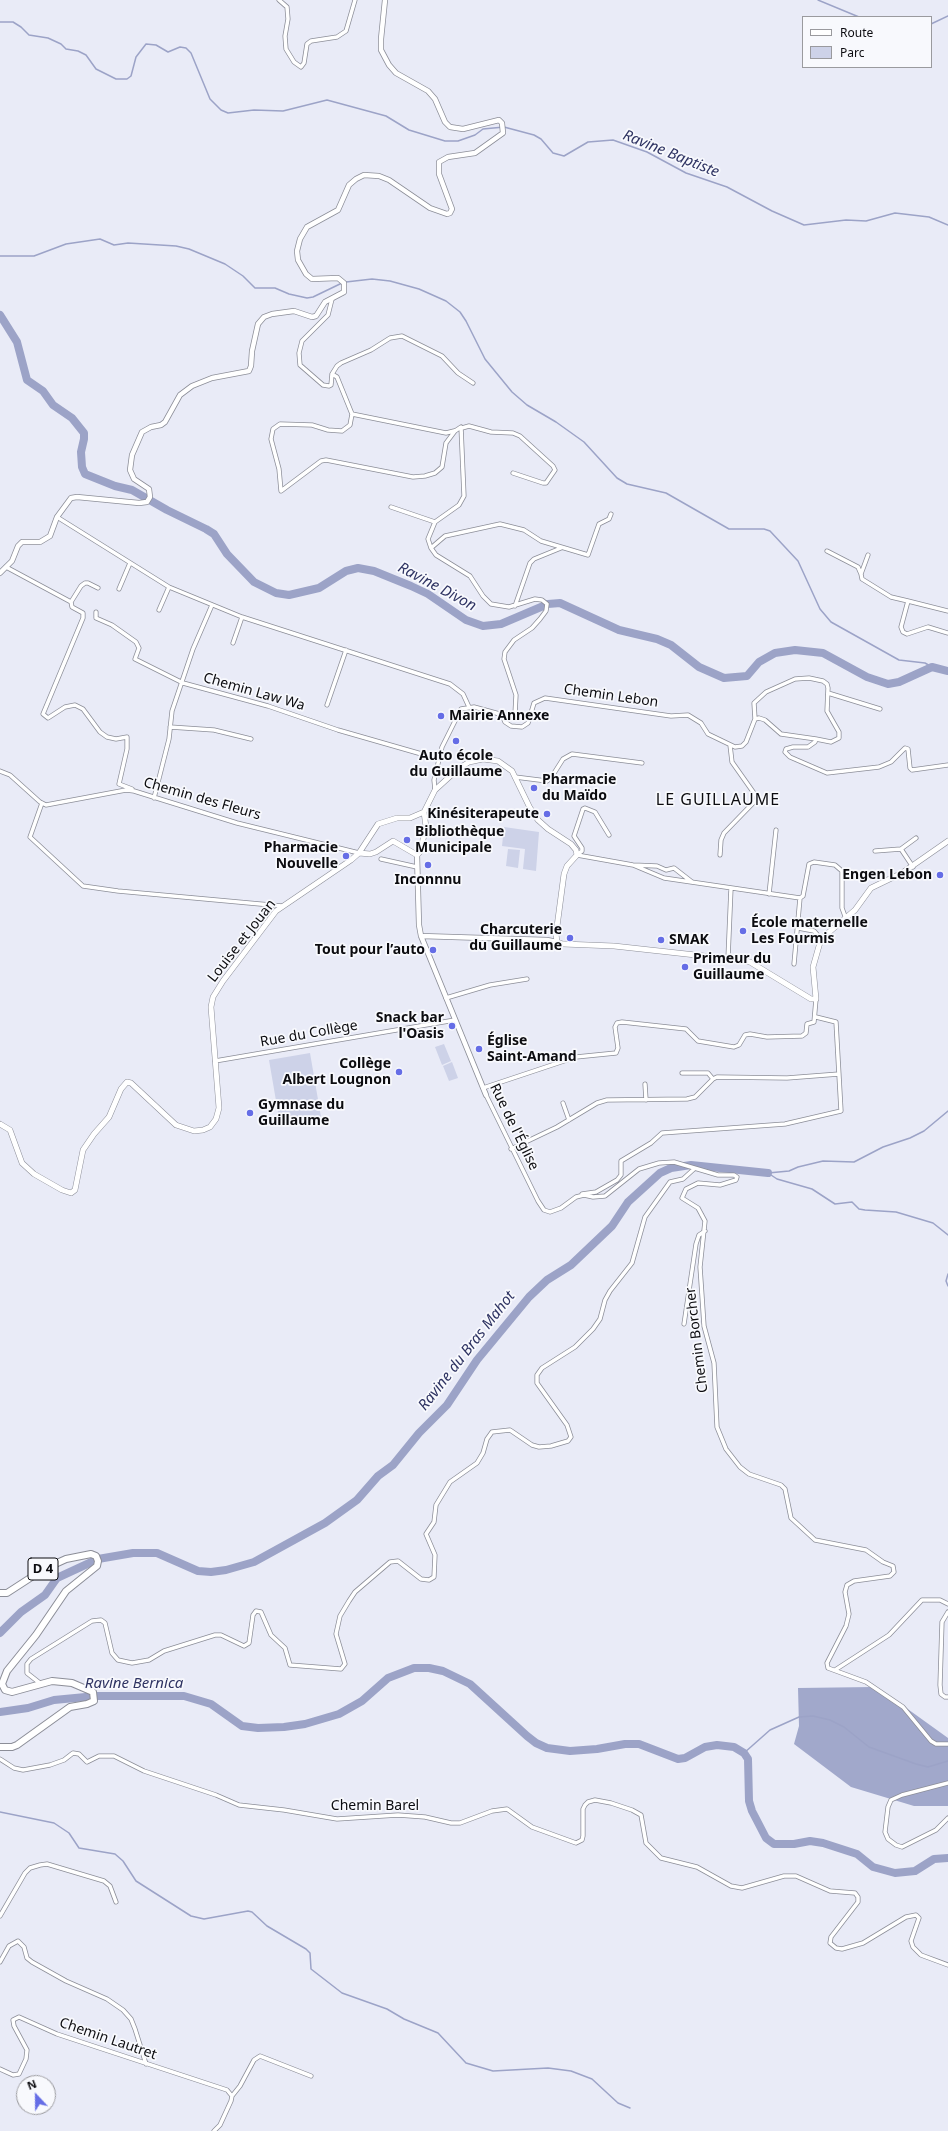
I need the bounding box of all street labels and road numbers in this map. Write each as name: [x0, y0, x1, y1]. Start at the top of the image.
street label: Chemin Law Wa: [201, 669, 307, 715]
street label: Chemin Lebon: [563, 681, 659, 711]
street label: Chemin des Fleurs: [141, 774, 263, 824]
street label: Louise et Jouan: [204, 896, 280, 986]
street label: Rue du Collège: [259, 1017, 359, 1051]
street label: Rue de l'Église: [486, 1081, 542, 1173]
street label: Chemin Borcher: [682, 1286, 712, 1394]
road number: D 4: [28, 1558, 58, 1580]
street label: Chemin Barel: [331, 1798, 419, 1814]
street label: Chemin Lautret: [57, 2014, 159, 2064]

